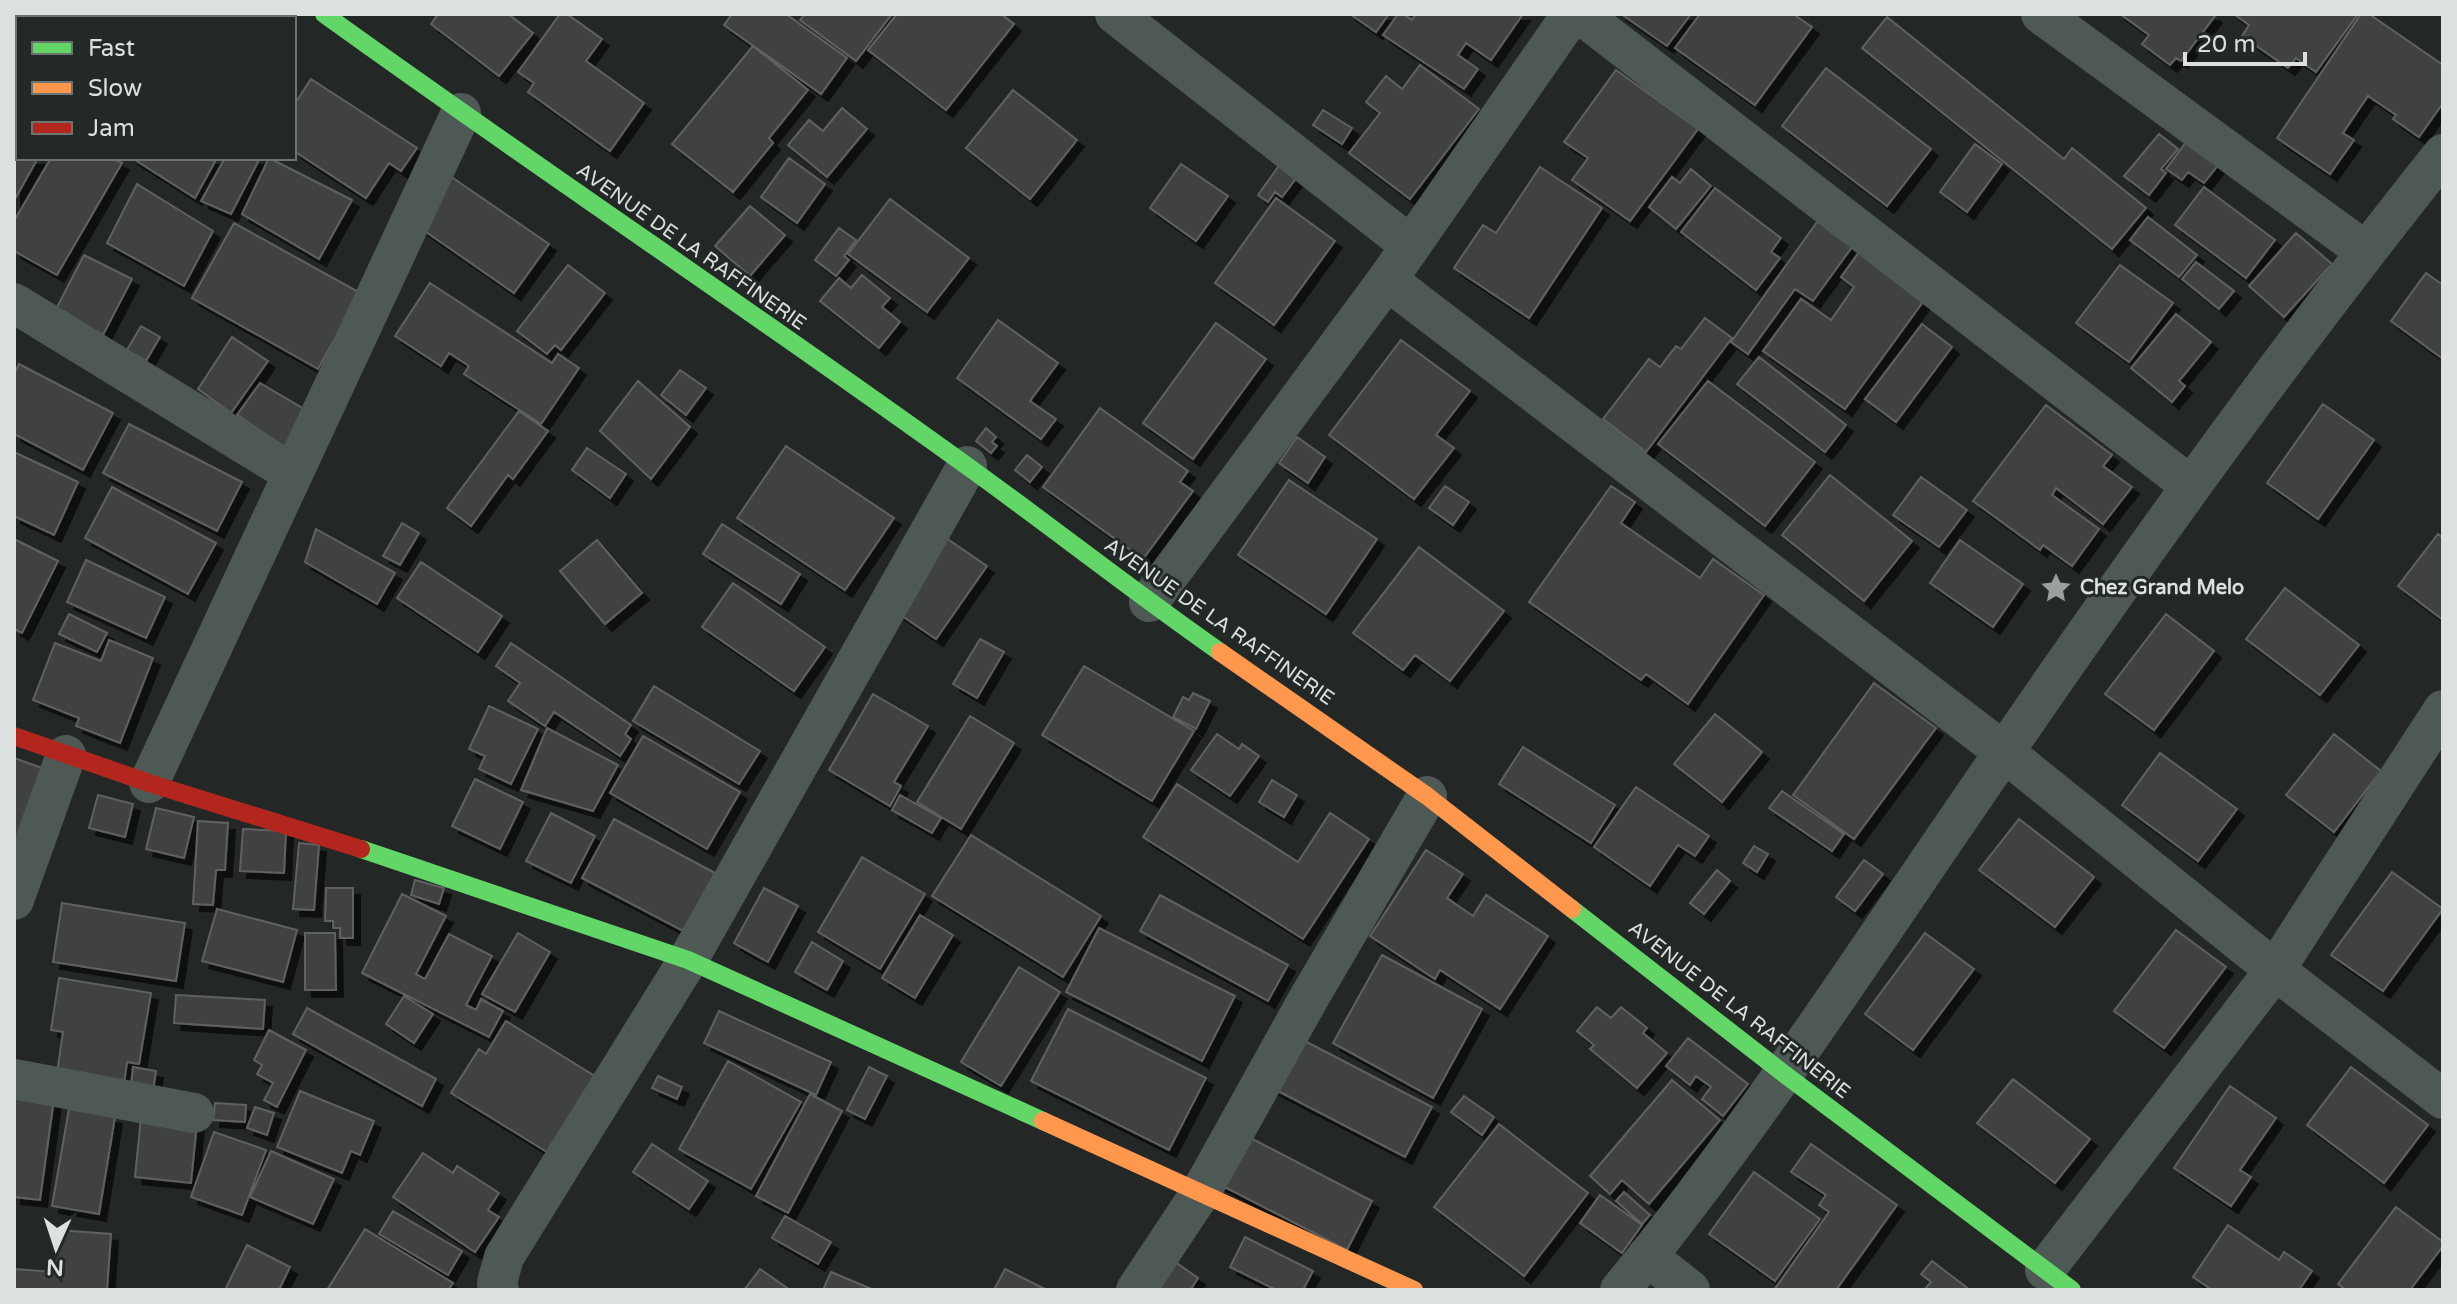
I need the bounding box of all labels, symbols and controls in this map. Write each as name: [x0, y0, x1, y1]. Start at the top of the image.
legend: [16, 16, 296, 160]
scale bar: [2185, 16, 2305, 66]
text: 20 m: [2197, 30, 2255, 59]
text: Fast: [88, 34, 135, 63]
text: Slow: [88, 74, 142, 103]
text: Jam: [88, 114, 135, 143]
street label: AVENUE DE LA RAFFINERIE: [572, 158, 810, 336]
street label: AVENUE DE LA RAFFINERIE: [1100, 533, 1338, 711]
place icon: Chez Grand Melo: [2039, 571, 2073, 605]
place label: Chez Grand Melo: [2080, 576, 2244, 600]
street label: AVENUE DE LA RAFFINERIE: [1623, 916, 1855, 1104]
north arrow: [16, 1208, 96, 1288]
text: N: [46, 1254, 65, 1280]

